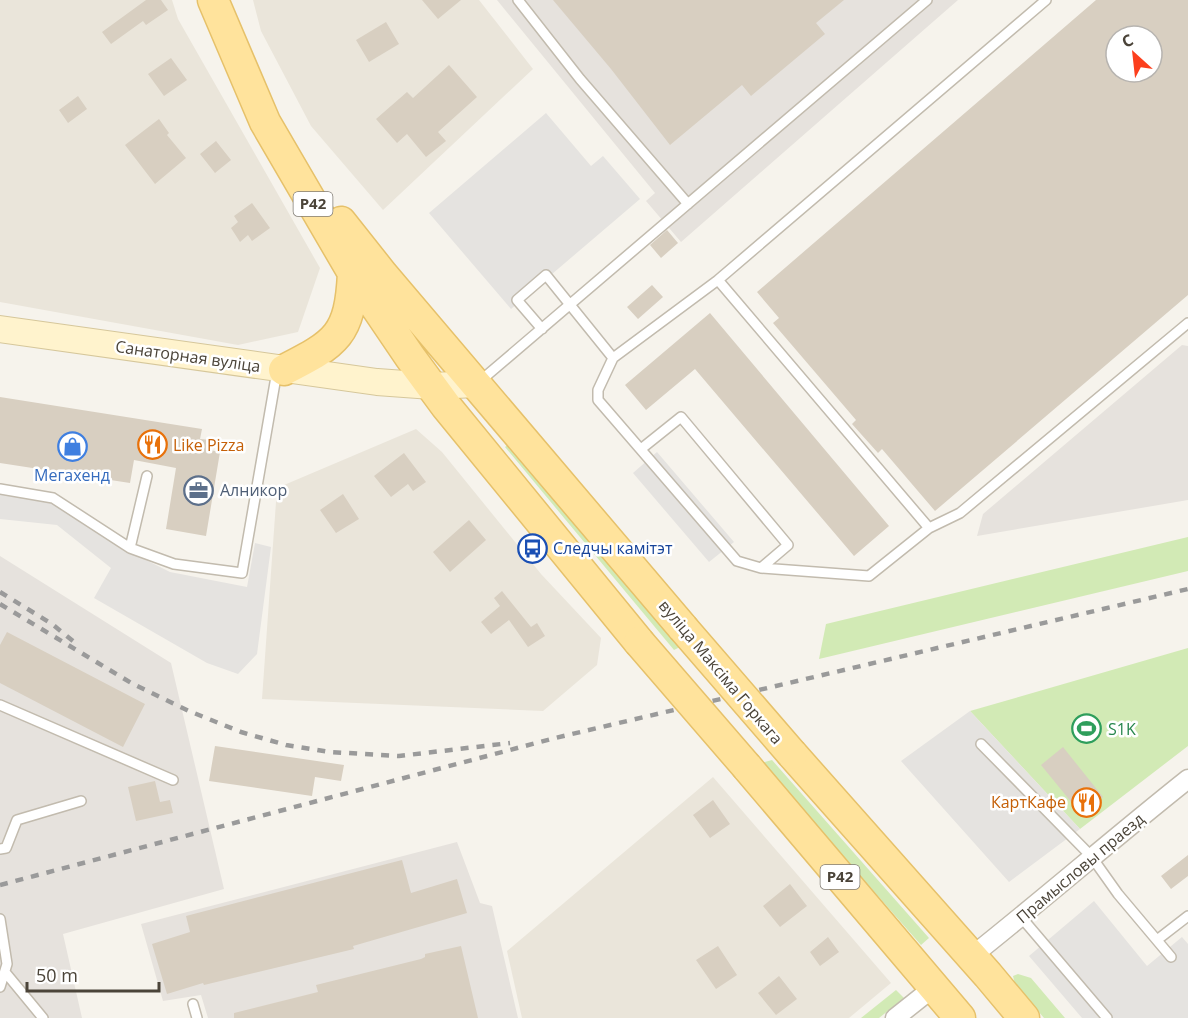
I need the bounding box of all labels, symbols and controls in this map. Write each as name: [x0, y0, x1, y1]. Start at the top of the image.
north arrow: [1104, 24, 1164, 84]
text: С: [1118, 29, 1137, 53]
road number: Р42: [294, 192, 332, 216]
street label: Санаторная вуліца: [114, 335, 262, 377]
restaurant icon: Like Pizza: [136, 429, 168, 461]
shop icon: Мегахенд: [56, 431, 88, 463]
place label: Like Pizza: [173, 434, 245, 456]
place label: Мегахенд: [34, 464, 110, 486]
office icon: Алникор: [183, 474, 215, 506]
place label: Алникор: [220, 479, 287, 501]
bus stop icon: Следчы камітэт: [516, 532, 548, 564]
place label: Следчы камітэт: [553, 537, 673, 559]
street label: вуліца Максіма Горкага: [654, 595, 788, 749]
sports icon: S1K: [1071, 713, 1103, 745]
place label: S1K: [1108, 718, 1136, 740]
restaurant icon: КартКафе: [1071, 786, 1103, 818]
place label: КартКафе: [991, 791, 1066, 813]
street label: Прамысловы праезд: [1011, 808, 1149, 928]
road number: Р42: [820, 865, 860, 889]
scale bar: [27, 955, 159, 993]
text: 50 m: [36, 963, 78, 987]

